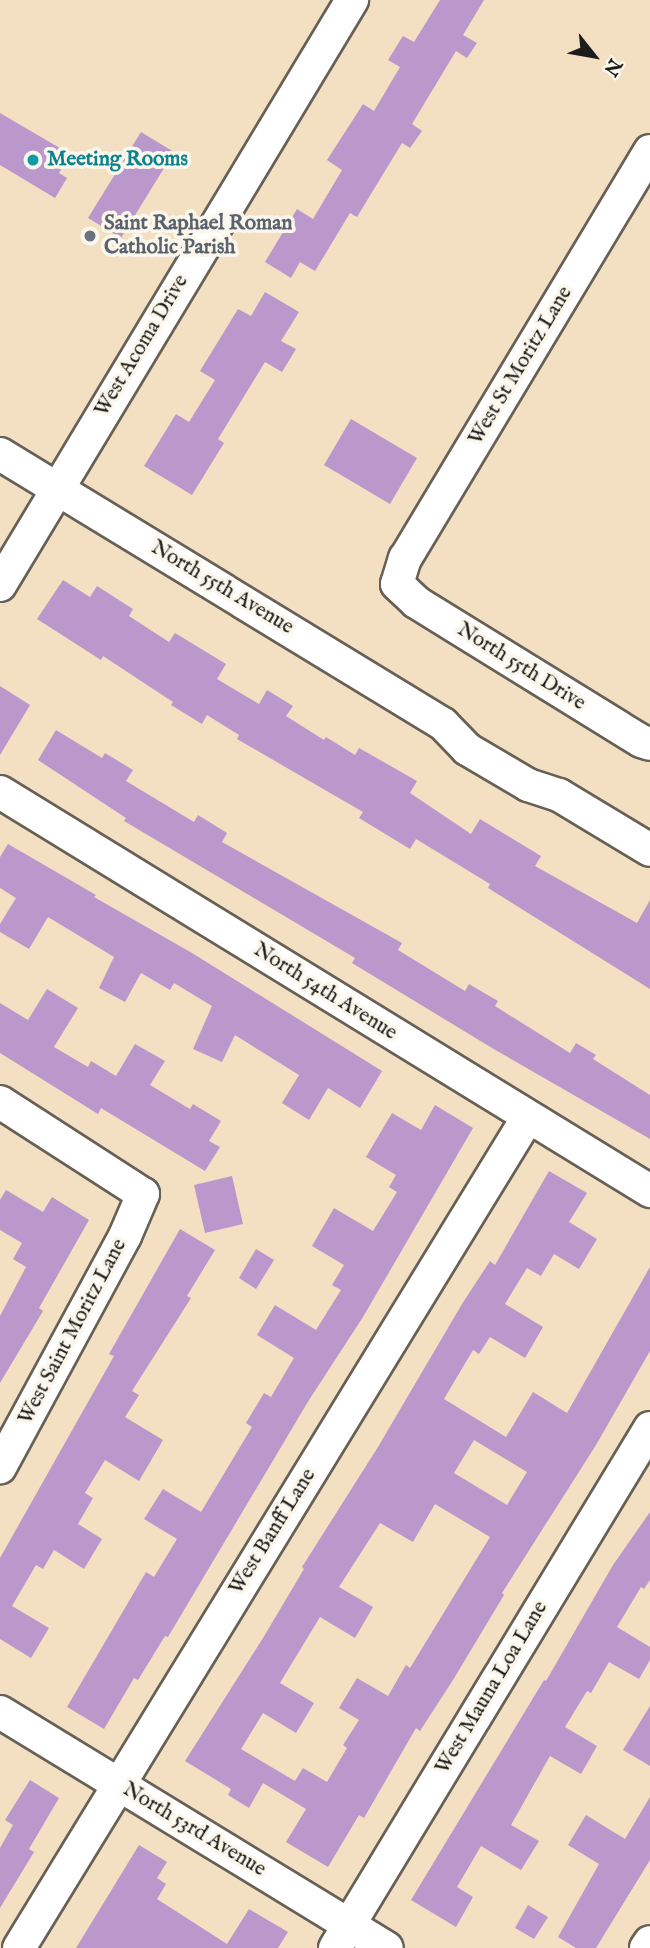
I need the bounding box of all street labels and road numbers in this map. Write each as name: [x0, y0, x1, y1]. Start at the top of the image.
street label: West Acoma Drive: [90, 270, 194, 422]
street label: West St Moritz Lane: [464, 282, 578, 450]
street label: North 55th Avenue: [146, 536, 298, 640]
street label: North 55th Drive: [452, 617, 590, 717]
street label: North 54th Avenue: [249, 938, 401, 1046]
street label: West Saint Moritz Lane: [13, 1235, 133, 1429]
street label: West Banff Lane: [224, 1464, 322, 1600]
street label: West Mauna Loa Lane: [430, 1597, 554, 1779]
street label: North 53rd Avenue: [118, 1777, 270, 1883]

